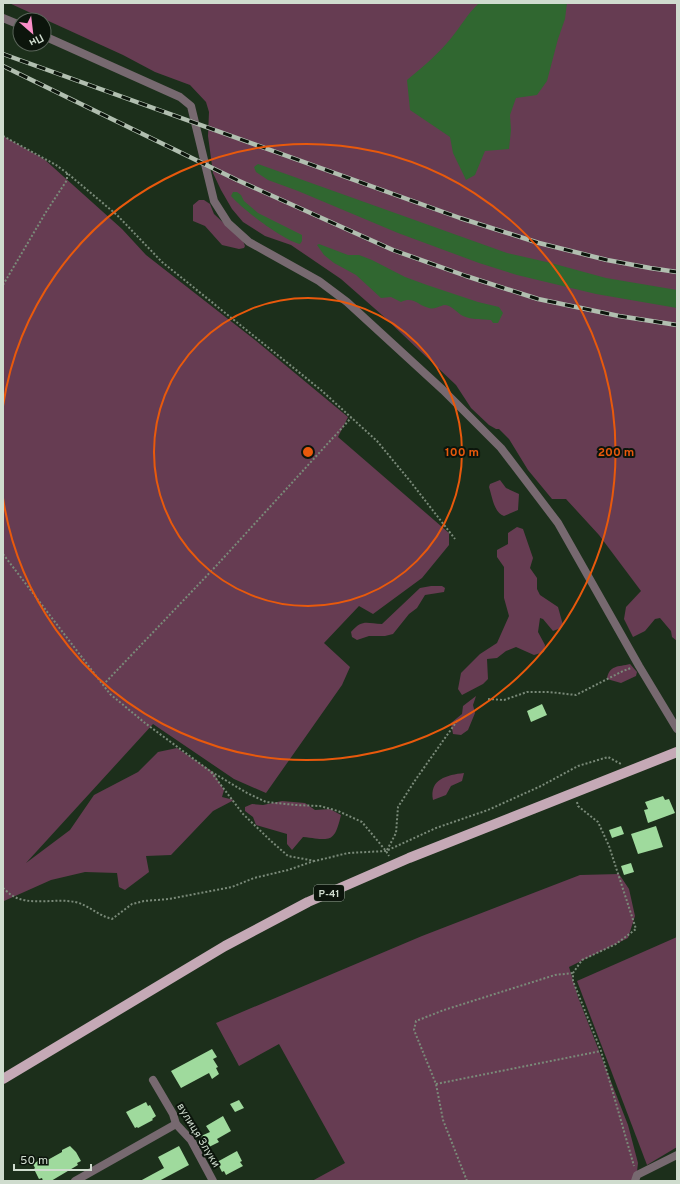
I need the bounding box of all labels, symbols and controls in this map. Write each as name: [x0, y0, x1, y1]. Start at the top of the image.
north arrow: [12, 12, 52, 52]
text: Пн: [26, 30, 46, 50]
centre of rings: [301, 445, 315, 459]
text: 100 m: [445, 445, 479, 461]
text: 200 m: [598, 445, 634, 461]
road number: Р-41: [314, 885, 344, 901]
street label: вулиця Злуки: [173, 1101, 223, 1170]
scale bar: [14, 1146, 91, 1172]
text: 50 m: [20, 1153, 48, 1169]

